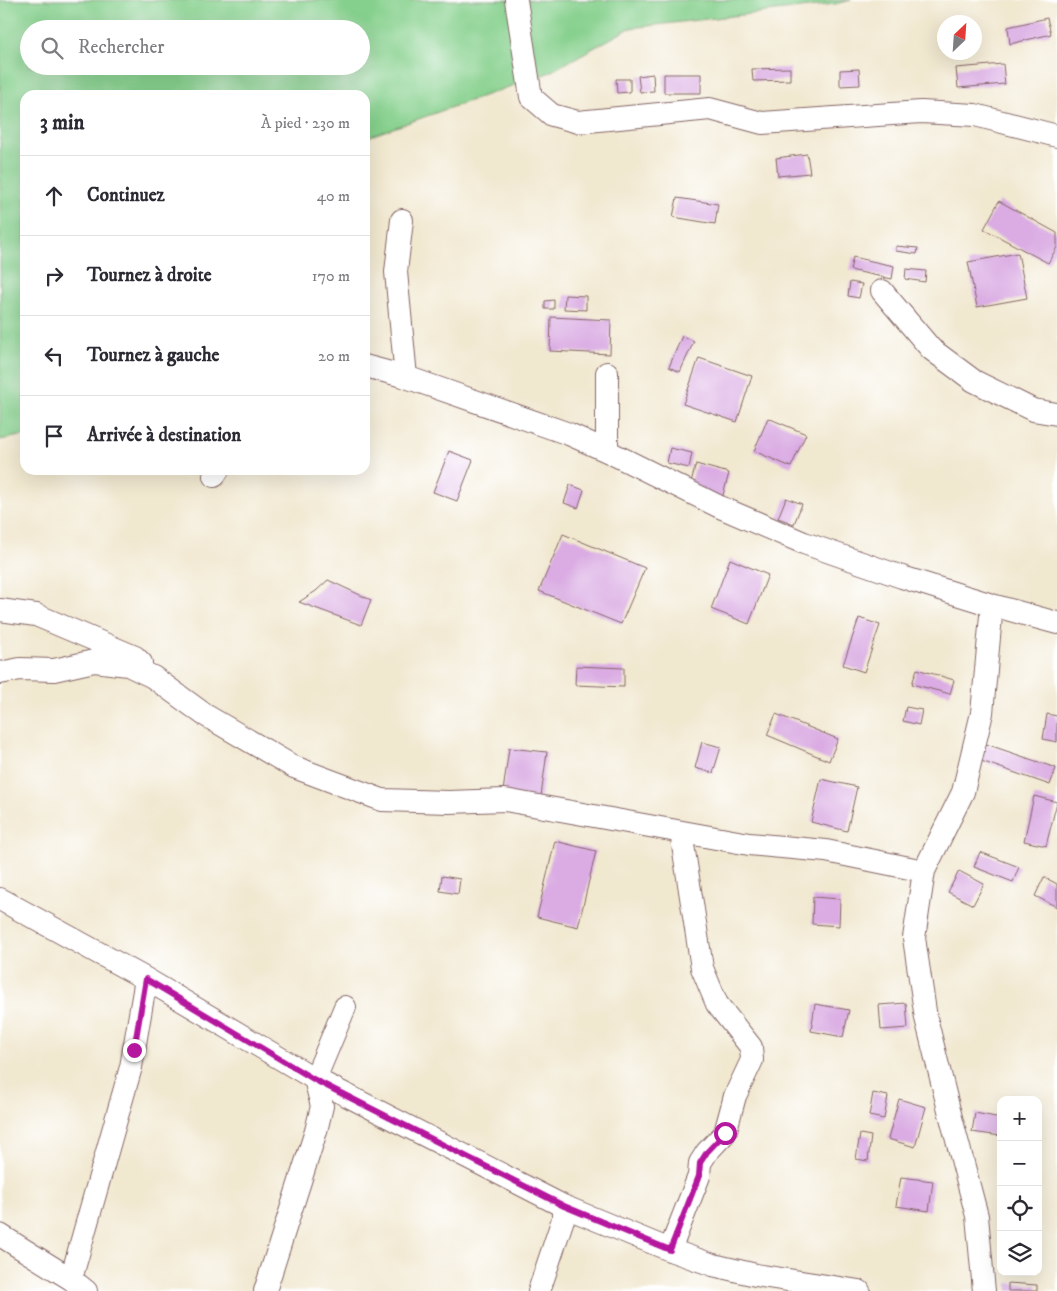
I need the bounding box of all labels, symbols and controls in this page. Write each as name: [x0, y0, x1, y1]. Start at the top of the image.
north arrow: [937, 15, 982, 60]
search box: [20, 20, 370, 75]
icon: search: [38, 34, 66, 62]
text: Rechercher: [78, 36, 164, 59]
text: 3 min: [40, 110, 85, 136]
text: À pied · 230 m: [261, 113, 350, 133]
icon: ahead: [40, 182, 68, 210]
text: Continuez: [87, 184, 165, 207]
text: 40 m: [317, 186, 350, 206]
icon: right: [40, 262, 68, 290]
text: Tournez à droite: [87, 264, 212, 287]
text: 170 m: [312, 266, 350, 286]
icon: left: [40, 342, 68, 370]
text: Tournez à gauche: [87, 344, 219, 367]
text: 20 m: [318, 346, 350, 366]
icon: arrive: [40, 422, 68, 450]
text: Arrivée à destination: [87, 424, 241, 447]
route end: [123, 1039, 146, 1062]
map controls: [997, 1096, 1042, 1276]
button: +: [997, 1096, 1042, 1141]
route start: [714, 1122, 737, 1145]
button: −: [997, 1141, 1042, 1186]
button: locate: [997, 1186, 1042, 1231]
button: layers: [997, 1231, 1042, 1276]

